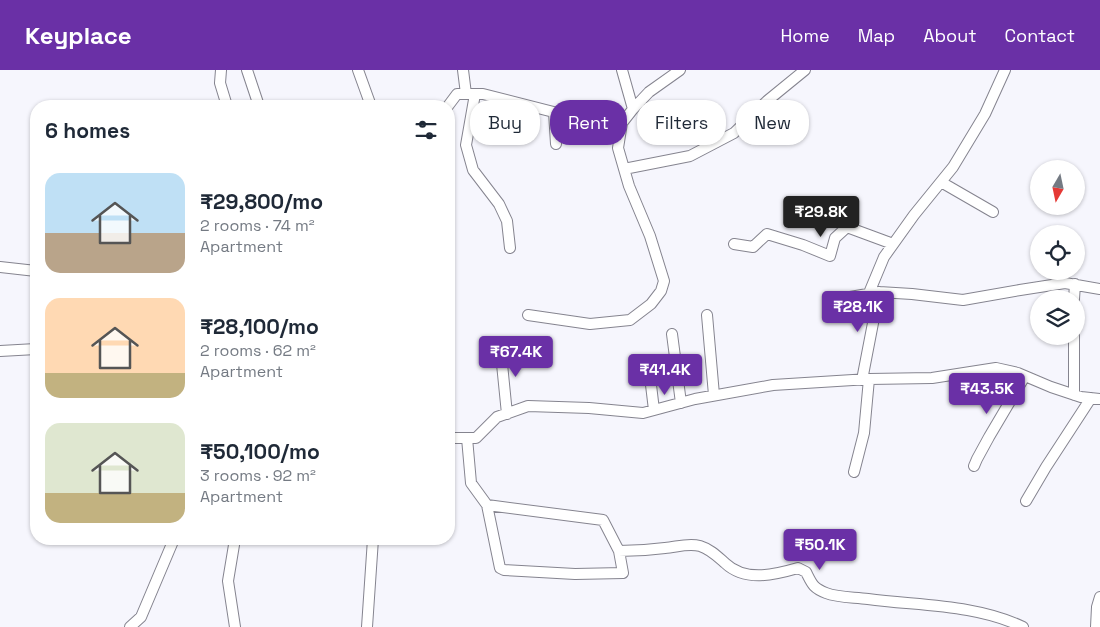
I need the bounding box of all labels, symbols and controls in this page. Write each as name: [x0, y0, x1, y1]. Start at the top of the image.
text: Keyplace: [25, 20, 132, 51]
text: Home: [781, 24, 830, 47]
text: Map: [858, 24, 895, 47]
text: About: [923, 24, 977, 47]
text: Contact: [1005, 24, 1075, 47]
chip: Buy: [470, 100, 540, 145]
chip: Rent: [550, 100, 627, 145]
chip: Filters: [637, 100, 726, 145]
chip: New: [736, 100, 809, 145]
icon: filters: [412, 116, 440, 144]
text: 6 homes: [45, 117, 130, 144]
north arrow: [1030, 160, 1085, 215]
map controls: [1030, 160, 1085, 345]
text: ₹29,800/mo: [200, 188, 323, 215]
icon: home: [85, 193, 145, 253]
pin: ₹29.8K: [780, 196, 862, 238]
text: ₹29.8K: [794, 201, 848, 222]
text: 2 rooms · 74 m²: [200, 215, 315, 236]
button: locate: [1030, 225, 1085, 280]
text: Apartment: [200, 236, 283, 257]
pin: ₹28.1K: [817, 290, 899, 333]
button: layers: [1030, 290, 1085, 345]
text: ₹28.1K: [833, 296, 883, 317]
text: ₹28,100/mo: [200, 313, 319, 340]
icon: home: [85, 318, 145, 378]
pin: ₹67.4K: [475, 336, 557, 378]
text: 2 rooms · 62 m²: [200, 340, 316, 361]
text: ₹67.4K: [490, 341, 542, 362]
pin: ₹41.4K: [624, 354, 706, 396]
text: ₹41.4K: [639, 359, 691, 380]
text: Apartment: [200, 361, 283, 382]
pin: ₹43.5K: [946, 372, 1028, 415]
text: ₹43.5K: [960, 378, 1014, 399]
text: ₹50,100/mo: [200, 438, 320, 465]
icon: home: [85, 443, 145, 503]
text: 3 rooms · 92 m²: [200, 465, 316, 486]
text: Apartment: [200, 486, 283, 507]
pin: ₹50.1K: [779, 528, 861, 571]
text: ₹50.1K: [795, 534, 845, 555]

